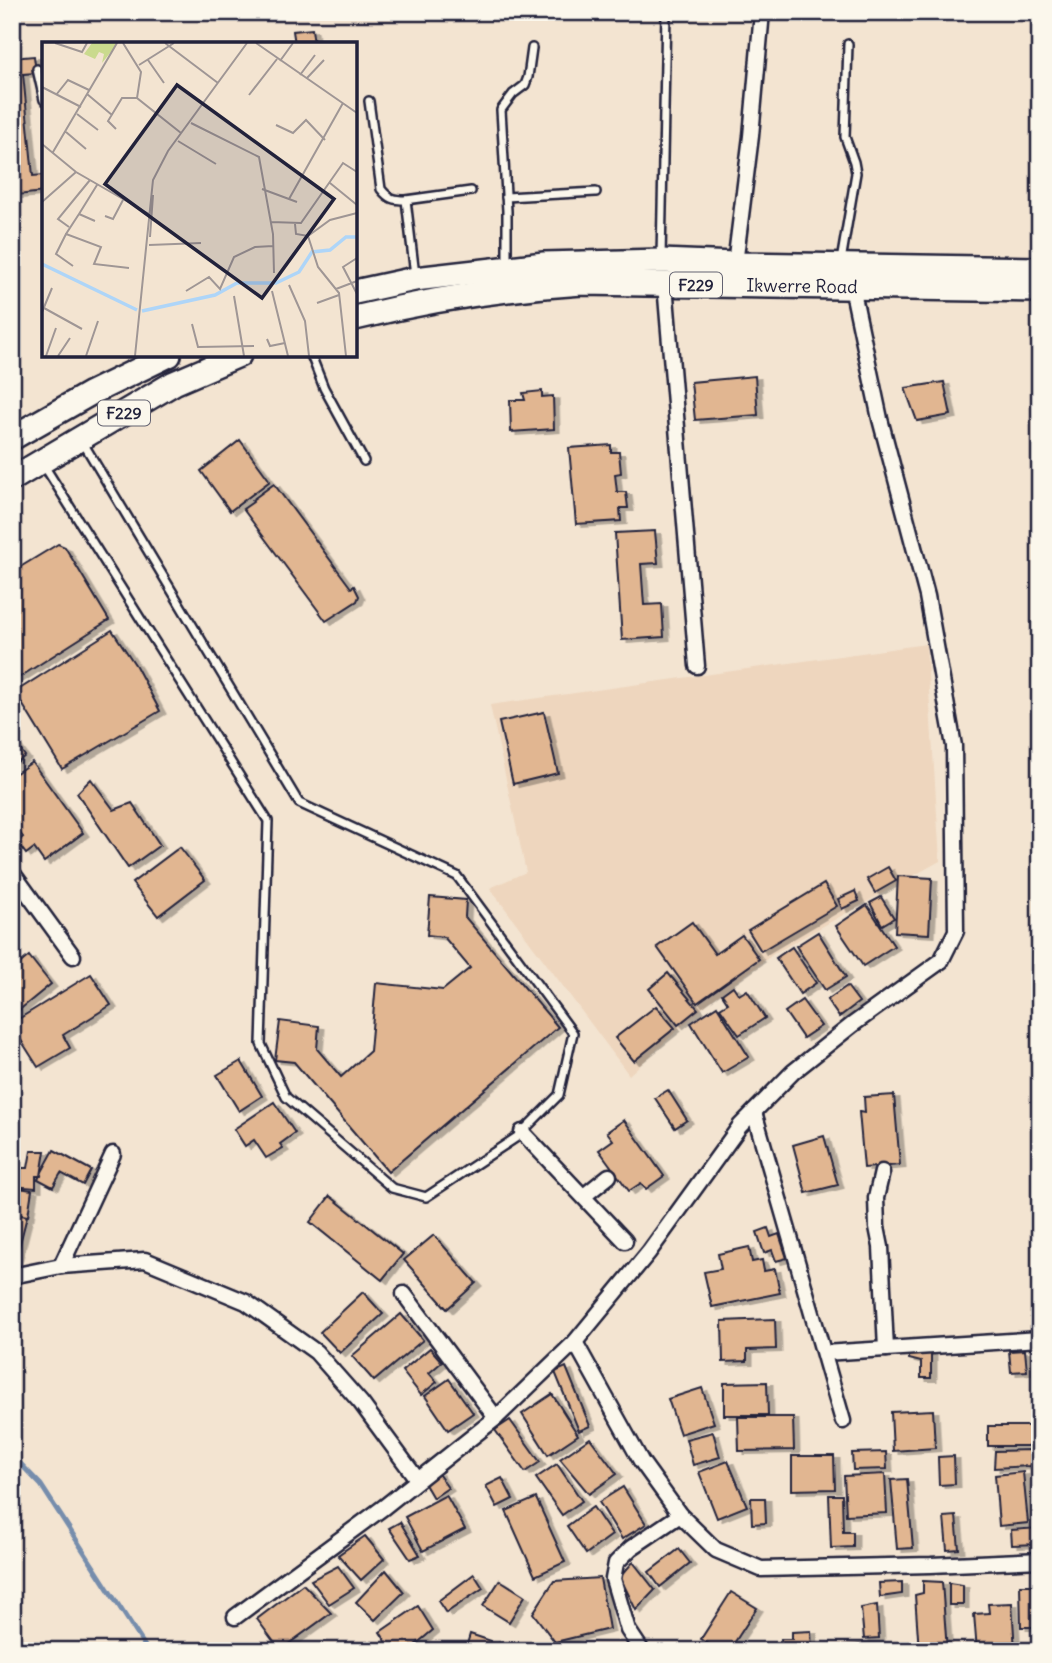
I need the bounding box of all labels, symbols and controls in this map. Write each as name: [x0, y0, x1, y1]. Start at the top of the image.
inset map: [42, 42, 357, 357]
road number: F229: [670, 272, 722, 298]
street label: Ikwerre Road: [746, 274, 858, 298]
road number: F229: [98, 400, 150, 426]

